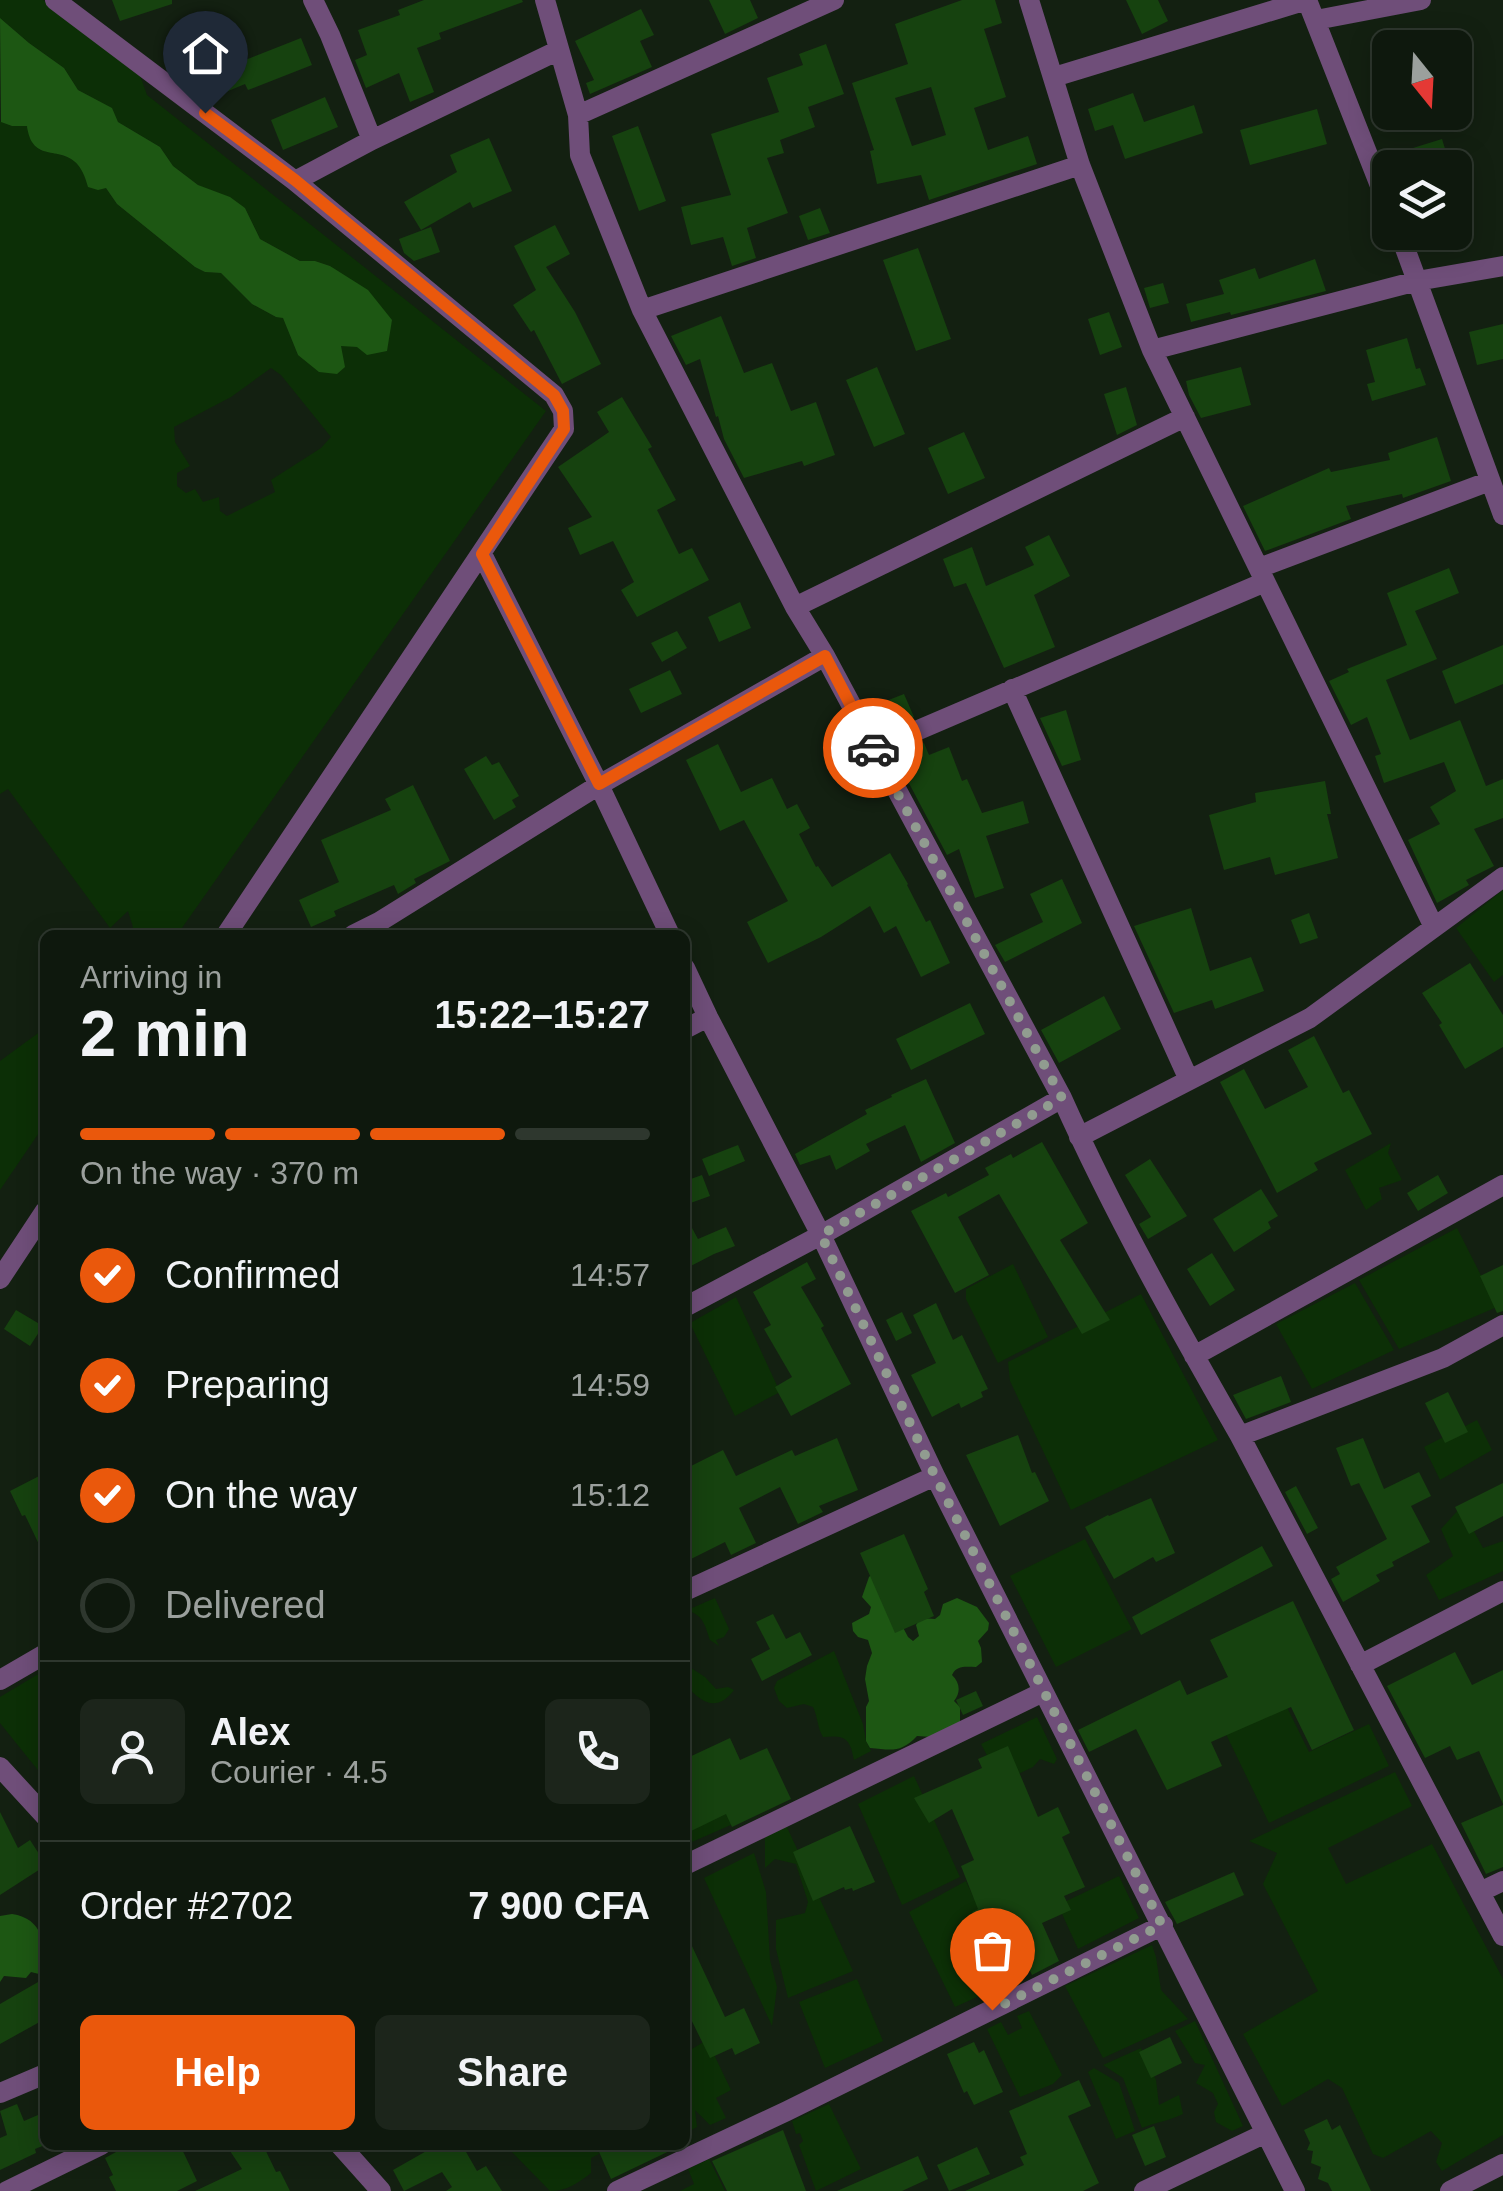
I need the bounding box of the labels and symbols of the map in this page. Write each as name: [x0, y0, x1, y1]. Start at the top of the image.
pin: [163, 11, 248, 114]
north arrow: [1372, 30, 1472, 130]
courier: [823, 698, 923, 798]
pin: [950, 1908, 1035, 2011]

